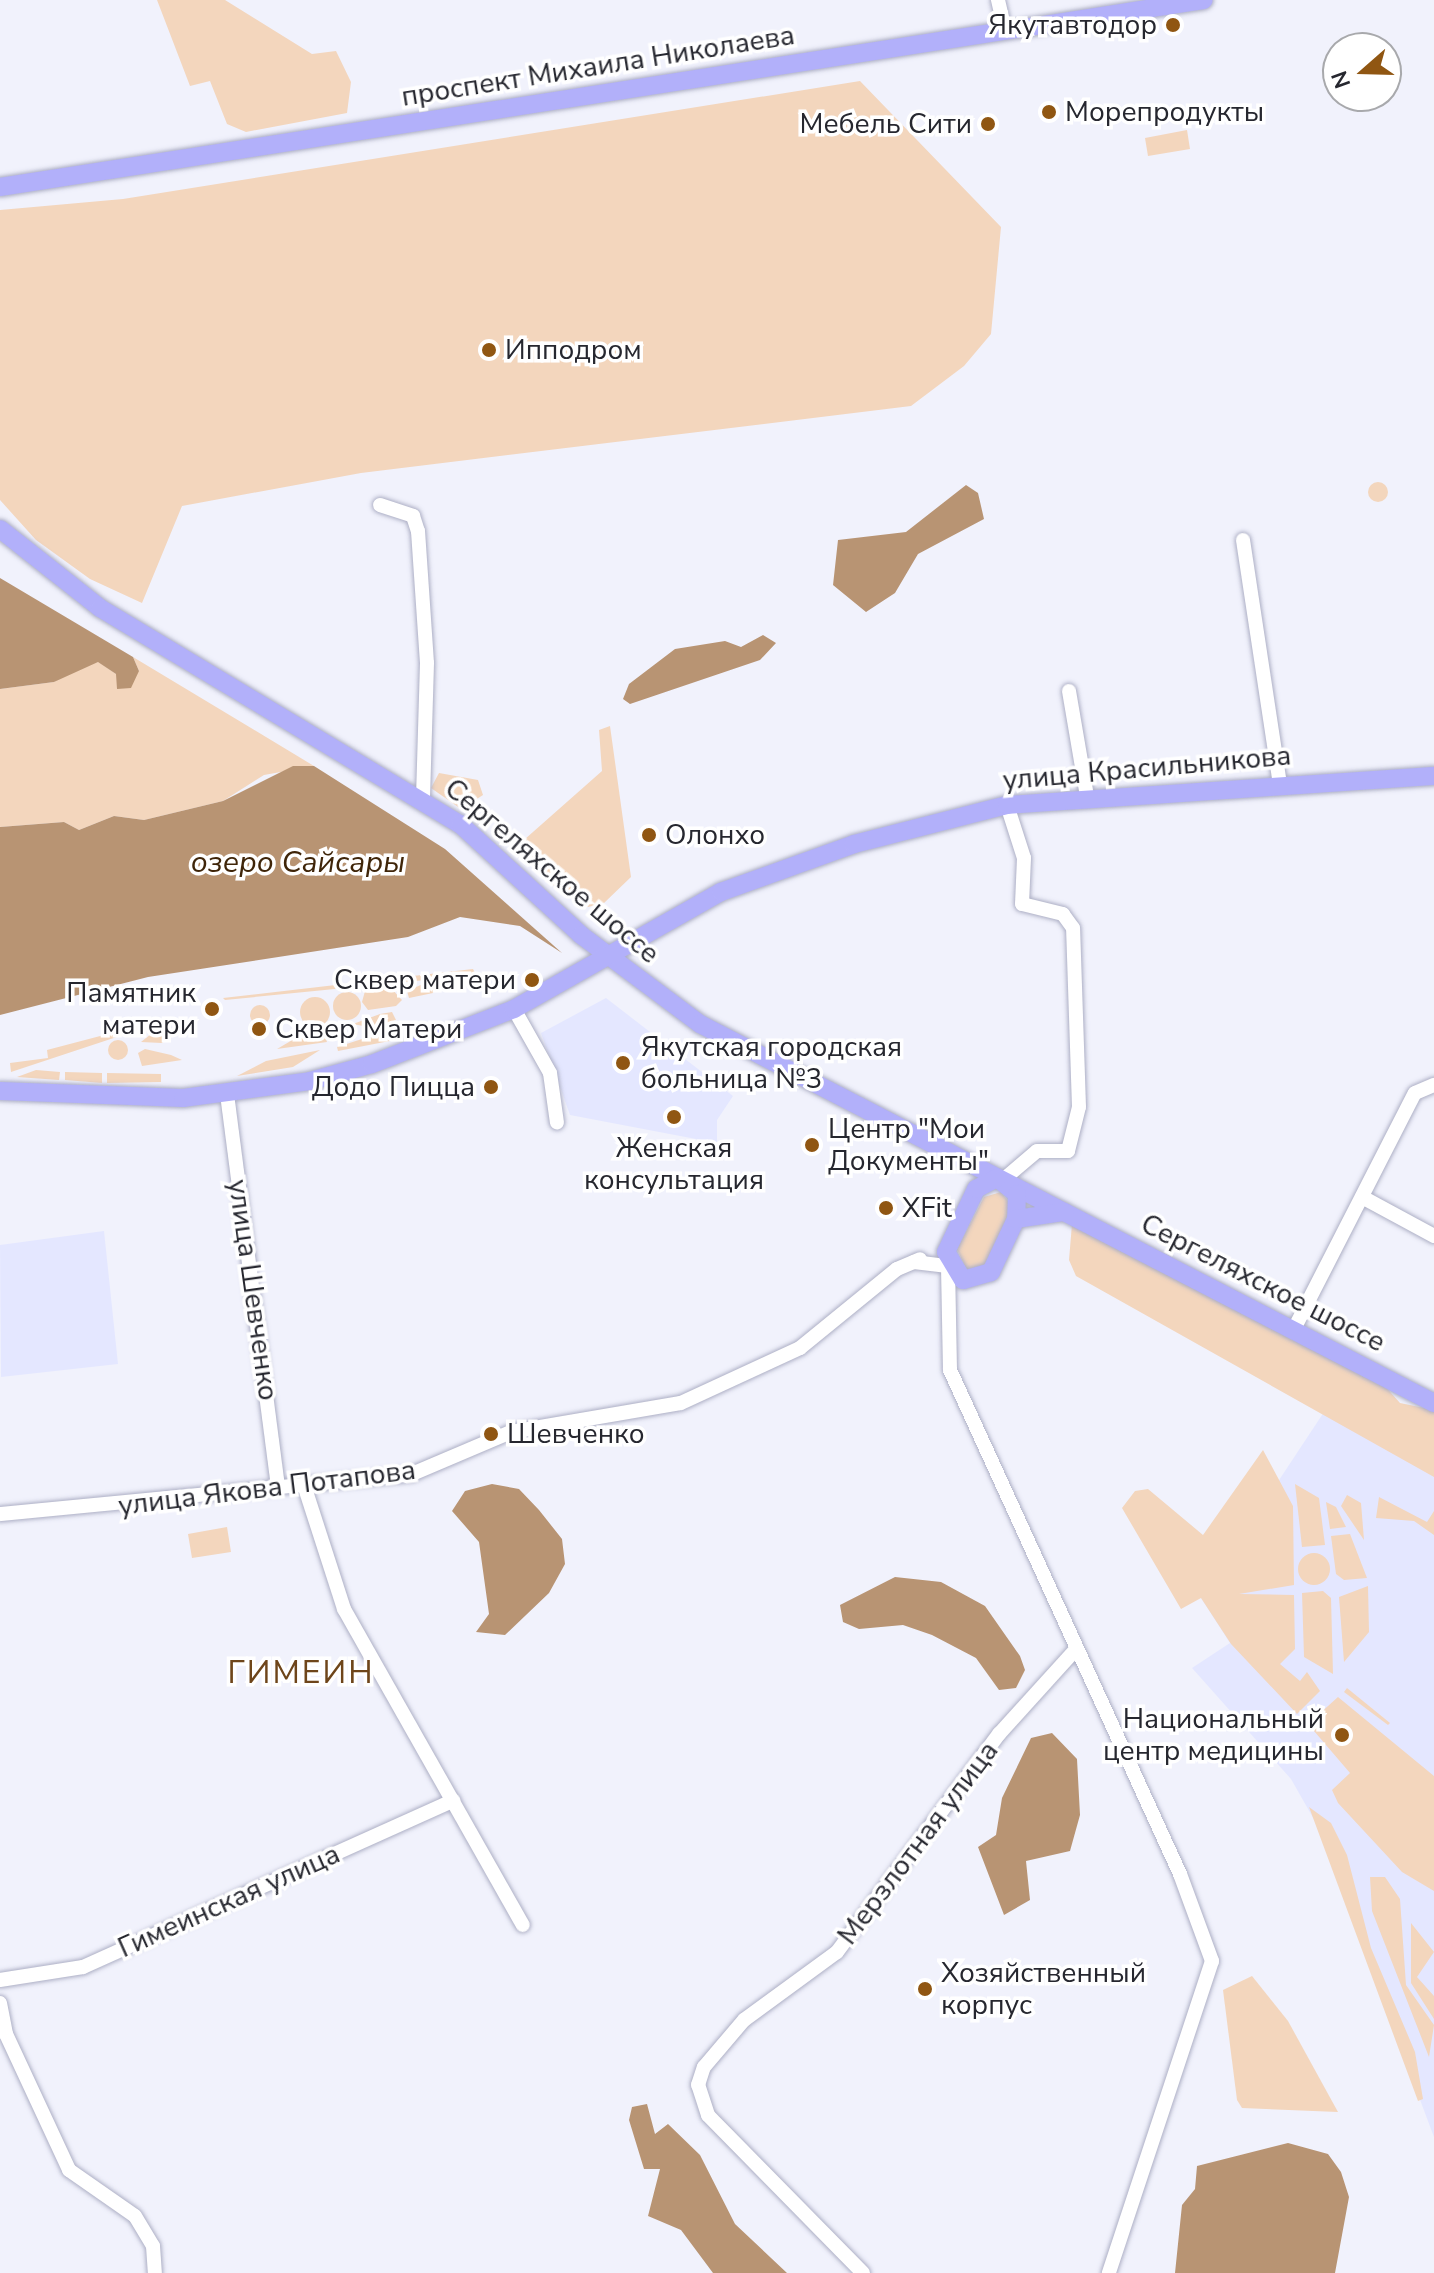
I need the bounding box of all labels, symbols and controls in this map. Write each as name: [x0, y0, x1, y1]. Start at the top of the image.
place label: Якутавтодор: [988, 8, 1157, 42]
marker: Якутавтодор: [1164, 16, 1182, 34]
street label: проспект Михаила Николаева: [399, 18, 797, 114]
north arrow: [1322, 32, 1402, 112]
text: N: [1324, 67, 1358, 92]
place label: Морепродукты: [1065, 95, 1264, 129]
marker: Морепродукты: [1040, 103, 1058, 121]
place label: Мебель Сити: [800, 107, 972, 141]
marker: Мебель Сити: [979, 115, 997, 133]
place label: Ипподром: [505, 333, 642, 367]
marker: Ипподром: [480, 341, 498, 359]
street label: улица Красильникова: [1001, 739, 1293, 797]
street label: Сергеляхское шоссе: [438, 771, 666, 971]
place label: Олонхо: [665, 818, 765, 852]
marker: Олонхо: [640, 826, 658, 844]
water label: озеро Сайсары: [191, 845, 405, 881]
place label: Сквер матери: [334, 963, 516, 997]
marker: Сквер матери: [523, 971, 541, 989]
place label: Памятник матери: [66, 976, 196, 1042]
marker: Памятник матери: [203, 1000, 221, 1018]
place label: Сквер Матери: [275, 1012, 462, 1046]
marker: Сквер Матери: [250, 1020, 268, 1038]
place label: Якутская городская больница №3: [641, 1030, 902, 1096]
marker: Якутская городская больница №3: [612, 1052, 634, 1074]
place label: Додо Пицца: [312, 1070, 475, 1104]
marker: Додо Пицца: [482, 1078, 500, 1096]
marker: Женская консультация: [663, 1106, 685, 1128]
place label: Центр "Мои Документы": [828, 1112, 989, 1178]
place label: Женская консультация: [584, 1131, 764, 1197]
marker: Центр "Мои Документы": [803, 1136, 821, 1154]
street label: улица Шевченко: [221, 1177, 285, 1403]
place label: XFit: [902, 1191, 952, 1225]
marker: XFit: [877, 1199, 895, 1217]
street label: Сергеляхское шоссе: [1135, 1207, 1391, 1359]
place label: Шевченко: [507, 1417, 645, 1451]
marker: Шевченко: [482, 1425, 500, 1443]
street label: улица Якова Потапова: [116, 1453, 418, 1523]
district label: ГИМЕИН: [227, 1654, 375, 1692]
place label: Национальный центр медицины: [1103, 1702, 1324, 1768]
marker: Национальный центр медицины: [1331, 1724, 1353, 1746]
street label: Мерзлотная улица: [831, 1735, 1005, 1951]
street label: Гимеинская улица: [113, 1837, 345, 1965]
place label: Хозяйственный корпус: [941, 1956, 1146, 2022]
marker: Хозяйственный корпус: [916, 1980, 934, 1998]

